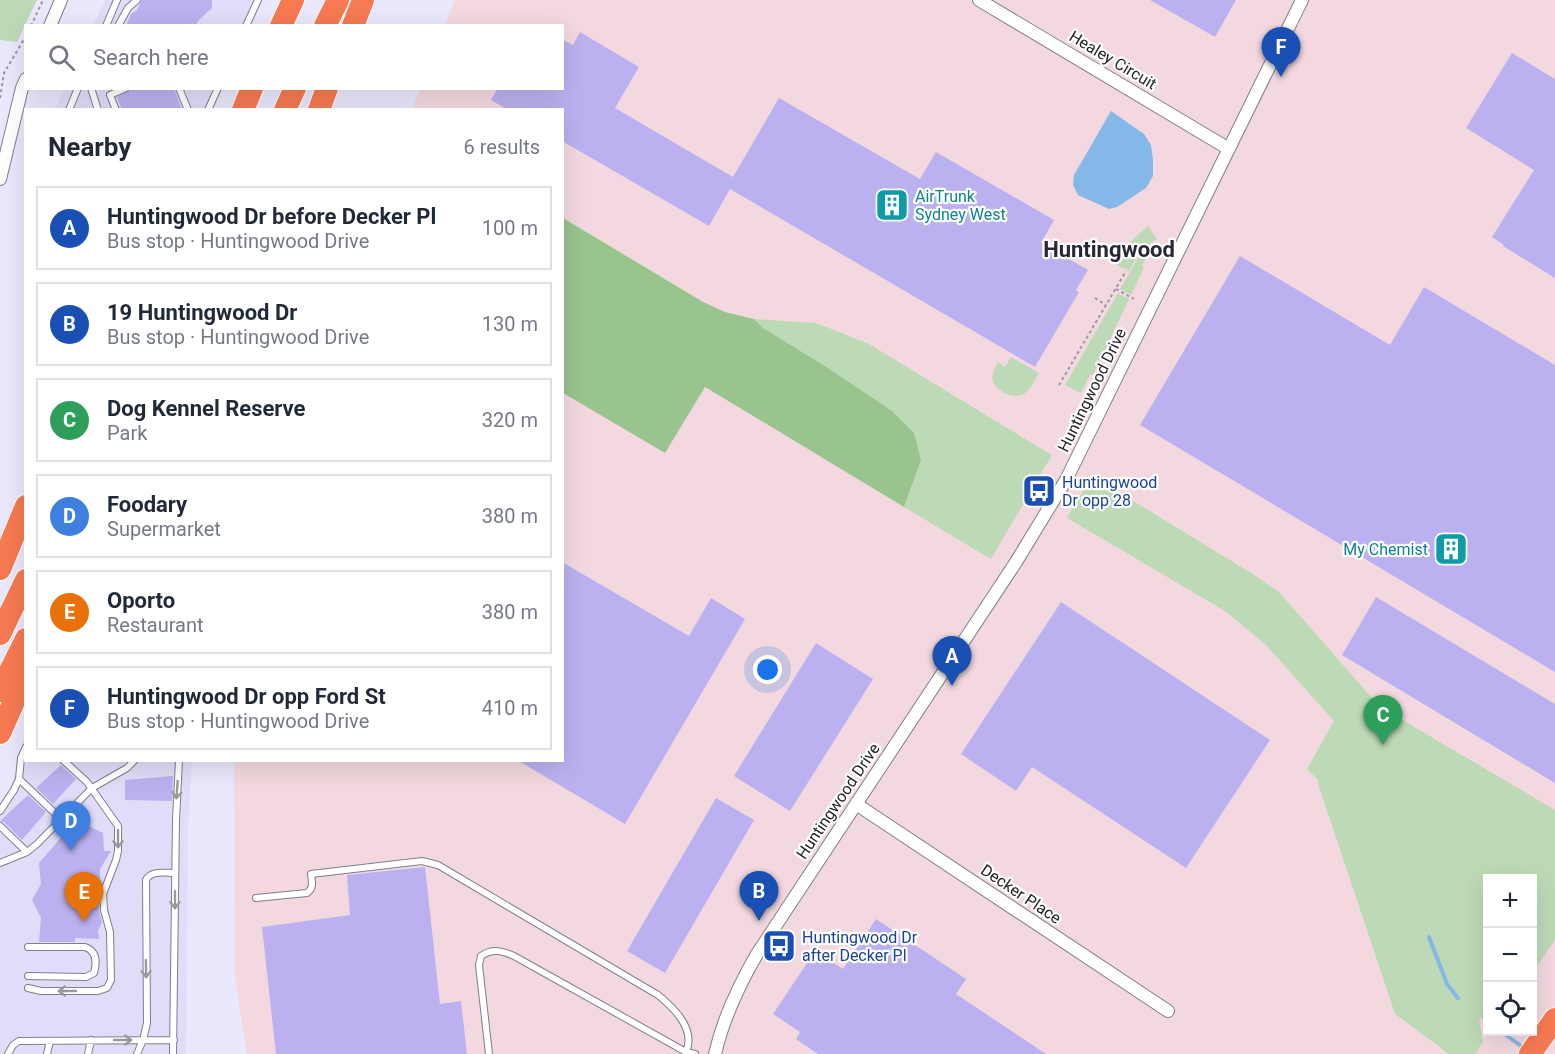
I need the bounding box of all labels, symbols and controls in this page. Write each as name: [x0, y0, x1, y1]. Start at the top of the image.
search box: [24, 24, 564, 90]
street label: Healey Circuit: [1066, 27, 1160, 93]
pin: F: [1262, 28, 1300, 77]
icon: search: [45, 41, 78, 74]
text: Search here: [93, 45, 209, 70]
text: Nearby: [48, 132, 131, 162]
text: 6 results: [464, 135, 540, 159]
building icon: AirTrunk Sydney West: [874, 187, 910, 223]
place label: AirTrunk Sydney West: [915, 187, 1006, 224]
text: Huntingwood Dr before Decker Pl: [107, 204, 436, 229]
text: A: [63, 216, 76, 240]
text: 100 m: [482, 216, 538, 240]
text: Bus stop · Huntingwood Drive: [107, 229, 369, 253]
district label: Huntingwood: [1043, 237, 1175, 262]
text: 19 Huntingwood Dr: [107, 300, 297, 325]
text: B: [63, 312, 76, 336]
text: 130 m: [482, 312, 538, 336]
text: Bus stop · Huntingwood Drive: [107, 325, 369, 349]
street label: Huntingwood Drive: [1054, 325, 1130, 455]
text: Dog Kennel Reserve: [107, 396, 305, 421]
text: C: [63, 408, 76, 432]
text: 320 m: [482, 408, 538, 432]
text: Park: [107, 421, 147, 445]
bus stop icon: Huntingwood Dr opp 28: [1021, 473, 1057, 509]
place label: Huntingwood Dr opp 28: [1062, 473, 1157, 510]
text: Foodary: [107, 492, 187, 517]
text: D: [63, 504, 76, 528]
text: 380 m: [482, 504, 538, 528]
text: Supermarket: [107, 517, 221, 541]
building icon: My Chemist: [1433, 531, 1469, 567]
place label: My Chemist: [1343, 540, 1428, 559]
text: Oporto: [107, 588, 175, 613]
text: E: [64, 600, 75, 624]
text: 380 m: [482, 600, 538, 624]
text: Restaurant: [107, 613, 204, 637]
pin: A: [932, 636, 972, 686]
your location: [753, 655, 782, 684]
text: Huntingwood Dr opp Ford St: [107, 684, 386, 709]
text: F: [64, 696, 75, 720]
text: 410 m: [482, 696, 538, 720]
pin: C: [1364, 696, 1402, 745]
text: Bus stop · Huntingwood Drive: [107, 709, 369, 733]
street label: Huntingwood Drive: [792, 740, 884, 862]
one-way arrow: [172, 780, 183, 800]
pin: D: [52, 802, 90, 851]
one-way arrow: [112, 828, 124, 848]
street label: Decker Place: [977, 860, 1065, 928]
pin: E: [64, 872, 104, 922]
pin: B: [740, 872, 778, 921]
map controls: [1483, 874, 1537, 1036]
button: +: [1483, 874, 1537, 928]
one-way arrow: [169, 889, 181, 909]
bus stop icon: Huntingwood Dr after Decker Pl: [761, 928, 797, 964]
place label: Huntingwood Dr after Decker Pl: [802, 928, 918, 965]
button: −: [1483, 928, 1537, 982]
one-way arrow: [141, 958, 152, 978]
button: locate: [1483, 982, 1537, 1036]
one-way arrow: [57, 985, 77, 997]
one-way arrow: [112, 1034, 132, 1046]

